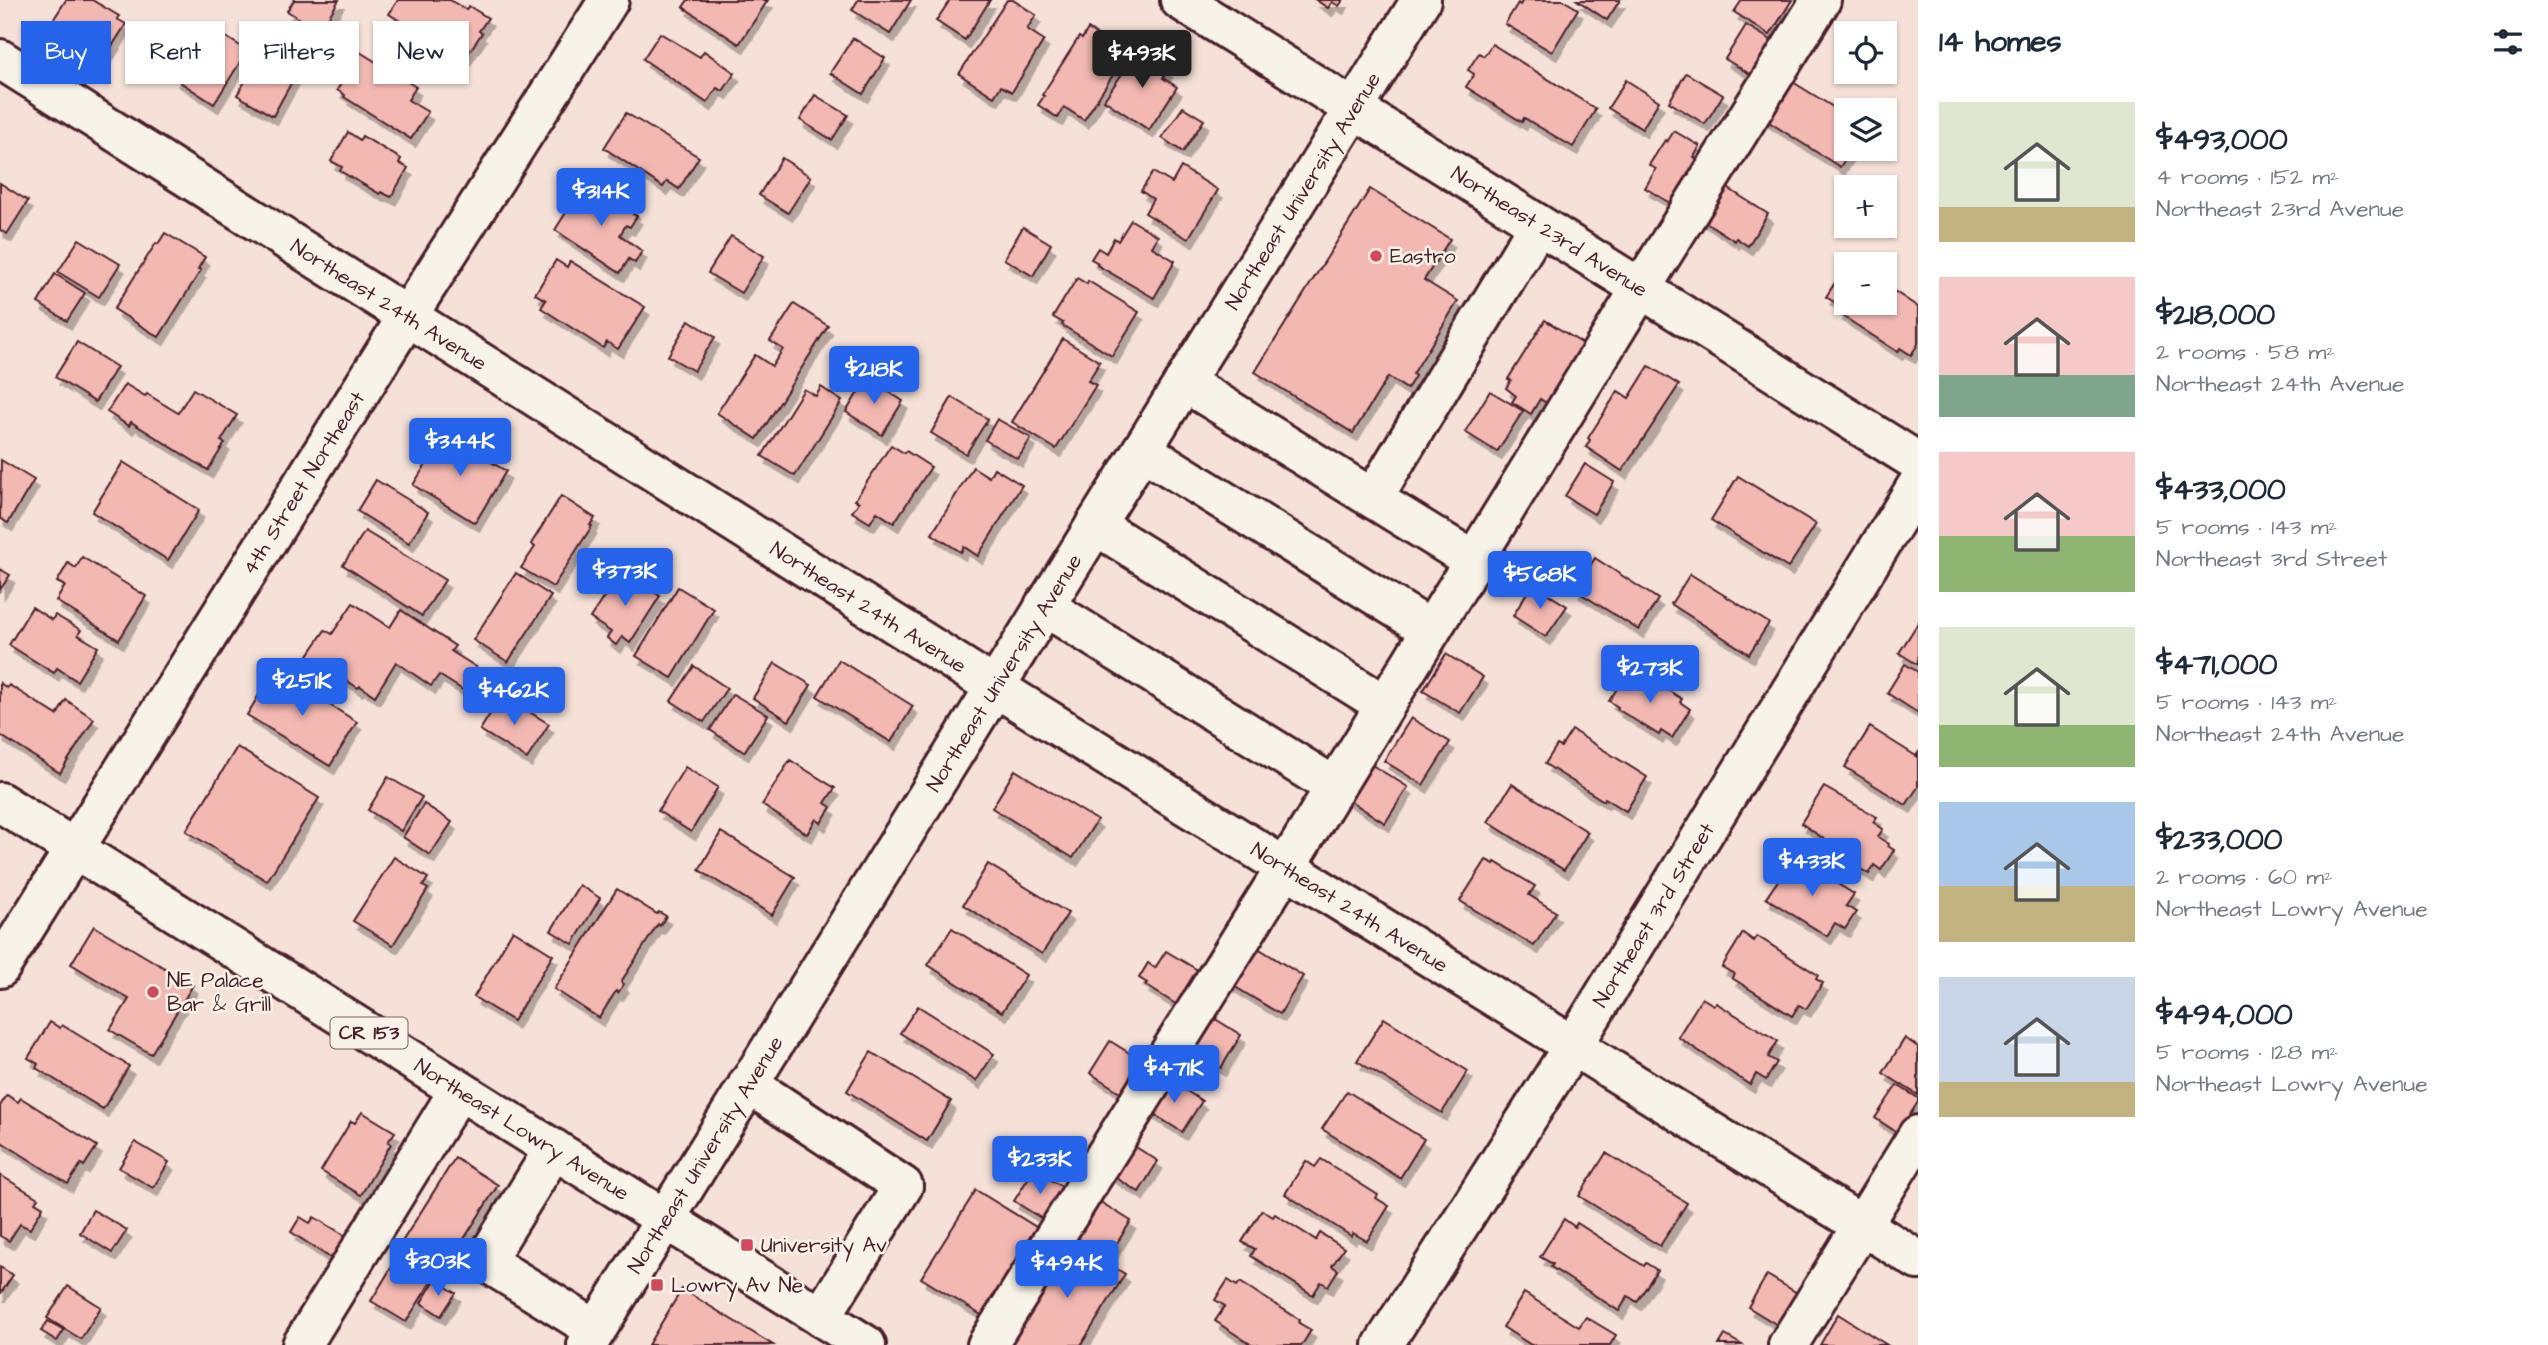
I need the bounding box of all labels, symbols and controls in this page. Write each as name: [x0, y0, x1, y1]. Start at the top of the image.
chip: Buy: [21, 21, 111, 84]
chip: Rent: [125, 21, 225, 84]
chip: Filters: [239, 21, 359, 84]
chip: New: [373, 21, 469, 84]
map controls: [1834, 21, 1897, 315]
button: locate: [1834, 21, 1897, 84]
text: 14 homes: [1939, 21, 2062, 63]
icon: filters: [2489, 23, 2527, 61]
pin: $493K: [1093, 31, 1191, 90]
text: $493K: [1108, 37, 1176, 69]
street label: Northeast University Avenue: [1218, 66, 1387, 315]
button: layers: [1834, 98, 1897, 161]
text: $493,000: [2156, 119, 2288, 161]
icon: home: [1995, 130, 2079, 214]
street label: Northeast 23rd Avenue: [1446, 159, 1653, 304]
text: 4 rooms · 152 m²: [2156, 161, 2339, 193]
pin: $314K: [552, 168, 650, 228]
text: $314K: [572, 175, 630, 207]
button: +: [1834, 175, 1897, 238]
text: Northeast 23rd Avenue: [2156, 193, 2404, 225]
street label: Northeast 24th Avenue: [285, 232, 493, 377]
place label: Eastro: [1390, 242, 1456, 271]
marker: Eastro: [1368, 248, 1384, 264]
button: −: [1834, 252, 1897, 315]
text: $218,000: [2156, 294, 2275, 336]
icon: home: [1995, 305, 2079, 389]
text: 2 rooms · 58 m²: [2156, 336, 2335, 368]
pin: $218K: [825, 346, 923, 406]
text: $218K: [845, 353, 903, 385]
text: Northeast 24th Avenue: [2156, 368, 2404, 400]
street label: 4th Street Northeast: [235, 385, 372, 580]
pin: $344K: [411, 419, 509, 478]
text: $344K: [425, 425, 495, 457]
text: $433,000: [2156, 469, 2286, 511]
icon: home: [1995, 480, 2079, 564]
text: 5 rooms · 143 m²: [2156, 511, 2337, 543]
street label: Northeast 24th Avenue: [765, 534, 972, 680]
text: Northeast 3rd Street: [2156, 543, 2387, 575]
pin: $373K: [576, 548, 674, 608]
street label: Northeast University Avenue: [919, 548, 1089, 797]
pin: $568K: [1491, 552, 1589, 611]
text: $373K: [593, 555, 657, 587]
text: $568K: [1504, 558, 1576, 590]
text: $471,000: [2156, 644, 2278, 686]
pin: $273K: [1601, 646, 1699, 705]
text: $273K: [1617, 652, 1683, 684]
icon: home: [1995, 655, 2079, 739]
pin: $251K: [253, 658, 351, 718]
text: $251K: [272, 665, 332, 697]
pin: $462K: [465, 668, 563, 727]
text: $462K: [479, 674, 549, 706]
text: 5 rooms · 143 m²: [2156, 686, 2337, 718]
text: Northeast 24th Avenue: [2156, 718, 2404, 750]
street label: Northeast 3rd Street: [1586, 817, 1721, 1013]
text: $233,000: [2156, 819, 2283, 861]
icon: home: [1995, 830, 2079, 914]
street label: Northeast 24th Avenue: [1246, 835, 1454, 979]
pin: $433K: [1763, 838, 1861, 898]
text: $433K: [1779, 845, 1845, 877]
text: 2 rooms · 60 m²: [2156, 861, 2333, 893]
text: Northeast Lowry Avenue: [2156, 893, 2428, 925]
place label: NE Palace Bar & Grill: [167, 966, 271, 1019]
marker: NE Palace Bar & Grill: [145, 984, 161, 1000]
text: $494,000: [2156, 994, 2293, 1036]
icon: home: [1995, 1005, 2079, 1089]
road number: CR 153: [330, 1018, 408, 1049]
street label: Northeast University Avenue: [620, 1030, 790, 1279]
text: 5 rooms · 128 m²: [2156, 1036, 2338, 1068]
pin: $471K: [1125, 1046, 1223, 1105]
street label: Northeast Lowry Avenue: [409, 1051, 635, 1207]
text: $471K: [1144, 1052, 1204, 1084]
text: Northeast Lowry Avenue: [2156, 1068, 2428, 1100]
pin: $233K: [991, 1136, 1089, 1196]
text: $233K: [1008, 1143, 1072, 1175]
place label: University Av: [761, 1231, 887, 1262]
marker: University Av: [739, 1237, 755, 1253]
pin: $303K: [389, 1238, 487, 1298]
pin: $494K: [1018, 1240, 1116, 1300]
text: $303K: [406, 1245, 470, 1277]
text: $494K: [1031, 1247, 1103, 1279]
place label: Lowry Av Ne: [671, 1271, 803, 1302]
marker: Lowry Av Ne: [649, 1277, 665, 1293]

